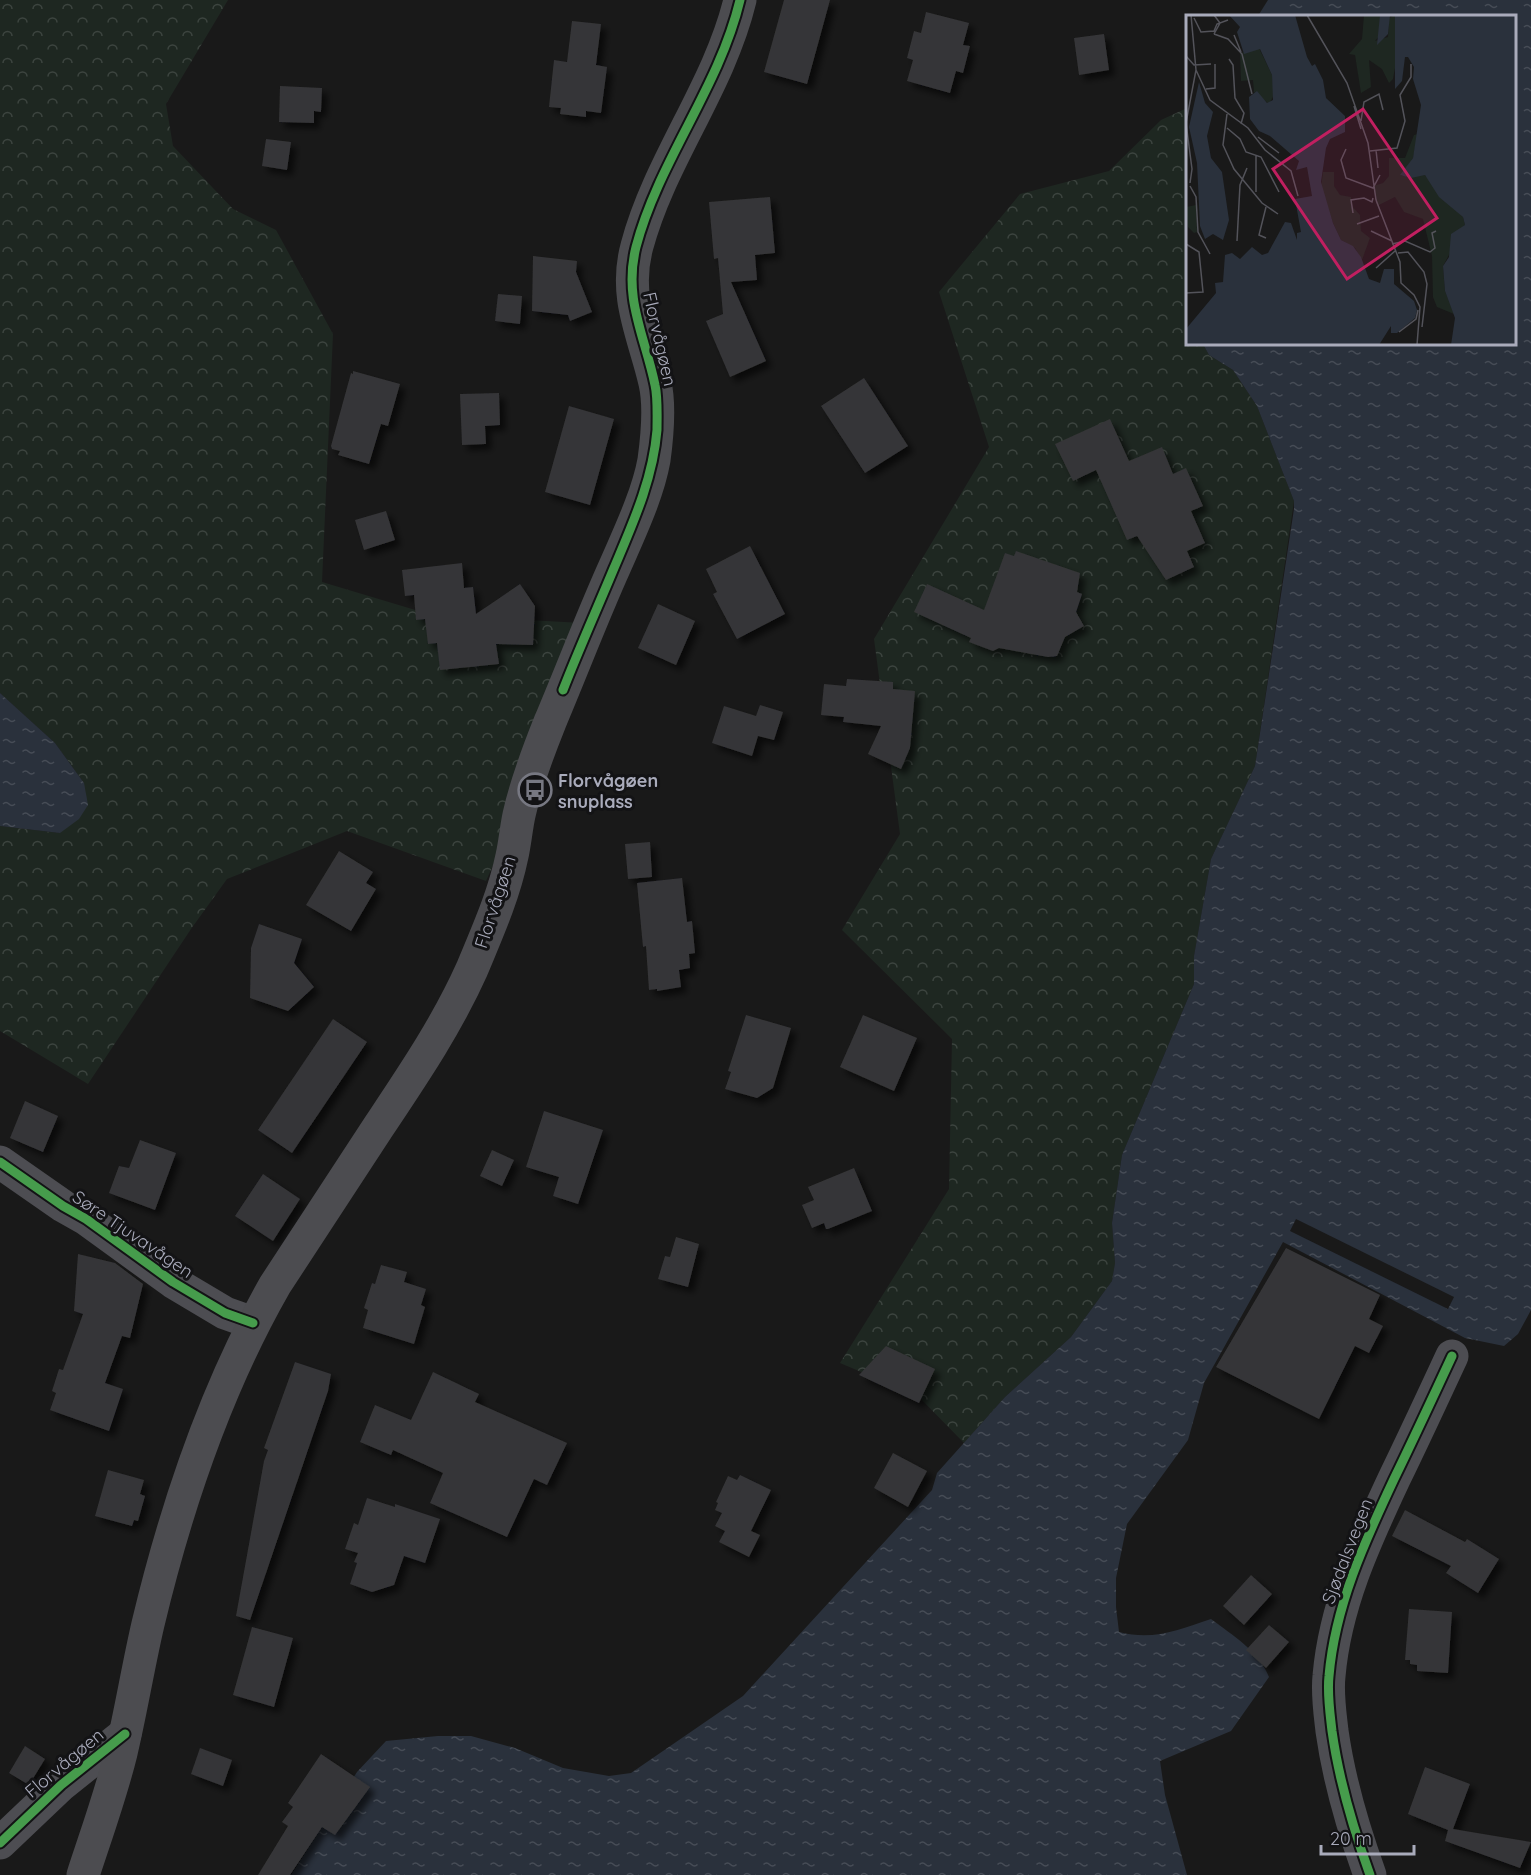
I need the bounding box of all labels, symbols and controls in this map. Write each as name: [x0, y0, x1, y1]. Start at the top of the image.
inset map: [1186, 15, 1516, 345]
street label: Florvågøen: [638, 290, 682, 388]
place label: Florvågøen snuplass: [558, 769, 658, 813]
bus stop icon: Florvågøen snuplass: [517, 772, 553, 808]
street label: Florvågøen: [469, 853, 521, 951]
street label: Søre Tjuvavågen: [68, 1185, 198, 1283]
street label: Sjødalsvegen: [1316, 1495, 1378, 1607]
street label: Florvågøen: [20, 1723, 108, 1803]
scale bar: [1321, 1818, 1414, 1856]
text: 20 m: [1330, 1827, 1372, 1850]

